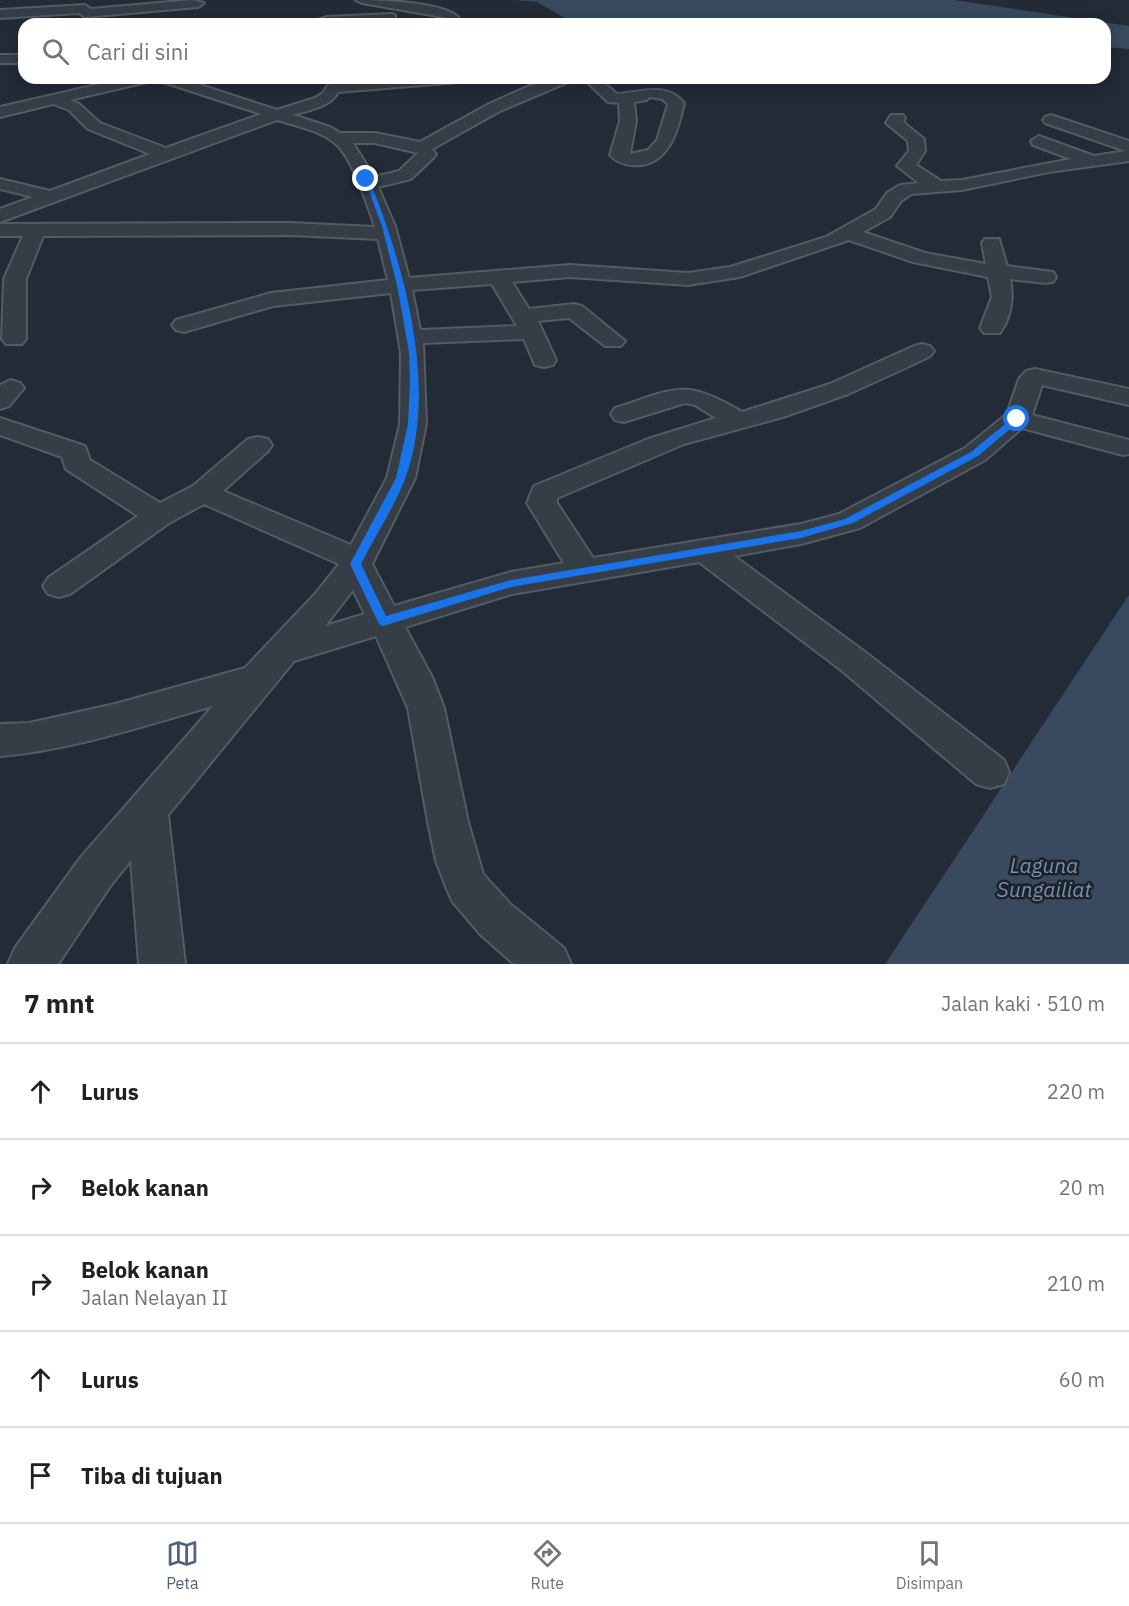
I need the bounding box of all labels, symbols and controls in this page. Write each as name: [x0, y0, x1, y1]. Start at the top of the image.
search box: [18, 18, 1111, 84]
icon: search: [39, 35, 72, 68]
text: Cari di sini: [87, 37, 189, 66]
route end: [352, 165, 378, 191]
route start: [1003, 405, 1029, 431]
water label: Laguna Sungailiat: [997, 851, 1092, 903]
text: 7 mnt: [24, 986, 94, 1020]
text: Jalan kaki · 510 m: [941, 990, 1105, 1017]
icon: ahead: [24, 1075, 57, 1108]
text: Lurus: [81, 1077, 139, 1106]
text: 220 m: [1047, 1078, 1105, 1105]
icon: right: [24, 1171, 57, 1204]
text: Belok kanan: [81, 1173, 209, 1202]
text: 20 m: [1059, 1174, 1105, 1201]
text: Belok kanan: [81, 1255, 209, 1284]
icon: right: [24, 1267, 57, 1300]
text: 210 m: [1047, 1270, 1105, 1297]
text: Jalan Nelayan II: [81, 1284, 228, 1311]
icon: ahead: [24, 1363, 57, 1396]
text: Lurus: [81, 1365, 139, 1394]
text: 60 m: [1059, 1366, 1105, 1393]
icon: arrive: [24, 1459, 57, 1492]
text: Tiba di tujuan: [81, 1461, 223, 1490]
tab: Peta: [166, 1537, 199, 1593]
tab: Rute: [530, 1537, 564, 1593]
tab: Disimpan: [896, 1537, 963, 1593]

